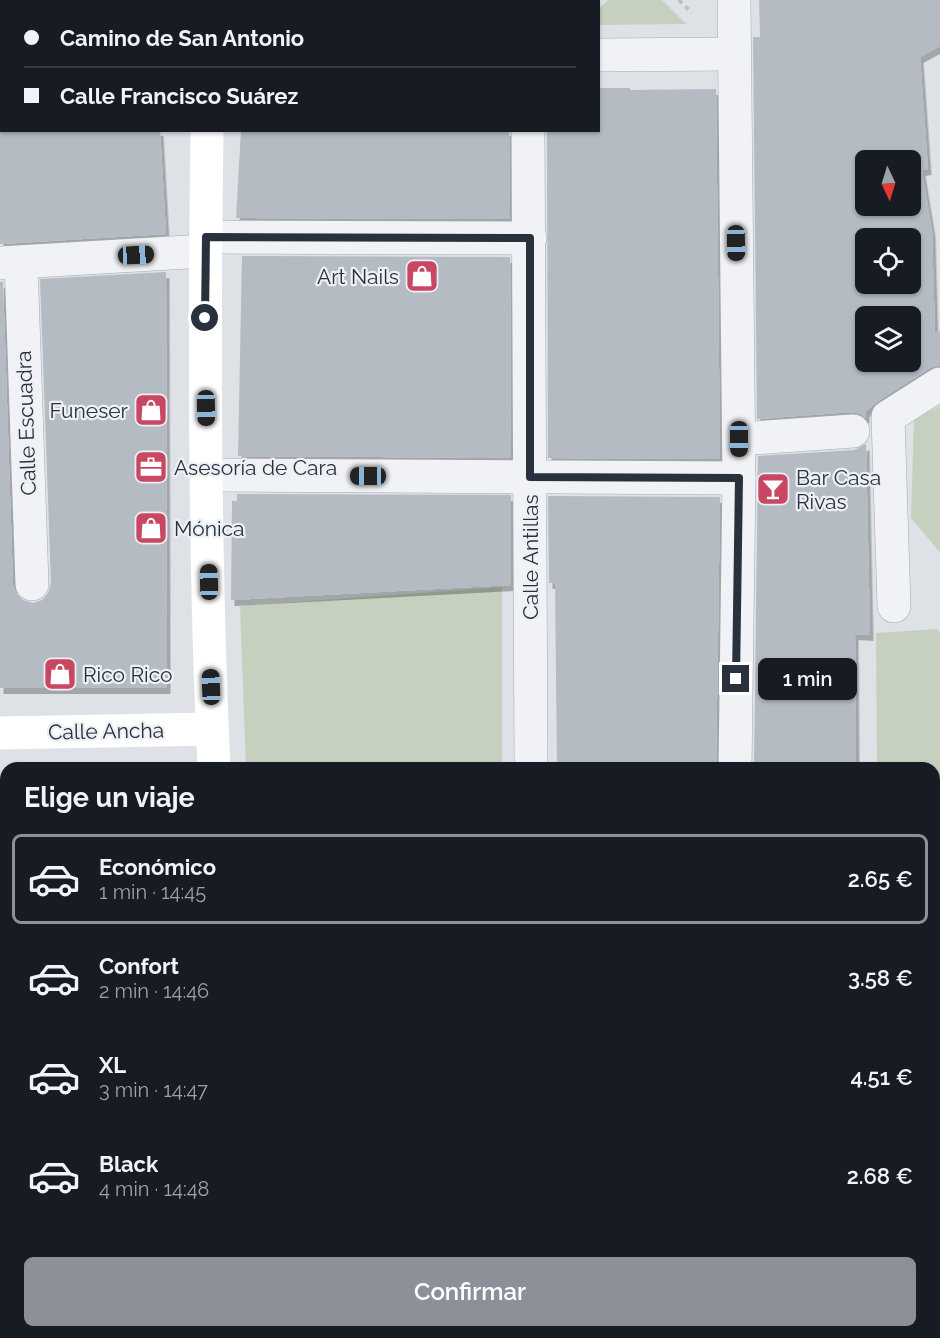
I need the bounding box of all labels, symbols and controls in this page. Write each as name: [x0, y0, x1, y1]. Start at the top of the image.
text: Camino de San Antonio: [60, 25, 304, 51]
text: Calle Francisco Suárez: [60, 83, 298, 109]
north arrow: [855, 150, 921, 216]
map controls: [855, 150, 921, 372]
car: [727, 225, 745, 261]
button: locate: [855, 228, 921, 294]
car: [118, 245, 154, 265]
shop icon: Art Nails: [404, 258, 440, 294]
place label: Art Nails: [317, 264, 399, 289]
route start: [191, 304, 218, 331]
button: layers: [855, 306, 921, 372]
street label: Calle Escuadra: [11, 350, 41, 496]
car: [197, 390, 215, 426]
shop icon: Funeser: [133, 392, 169, 428]
place label: Funeser: [49, 398, 129, 423]
car: [730, 421, 748, 457]
office icon: Asesoría de Cara: [133, 449, 169, 485]
place label: Asesoría de Cara: [174, 455, 337, 480]
place label: Bar Casa Rivas: [796, 465, 881, 514]
car: [350, 467, 386, 485]
bar icon: Bar Casa Rivas: [755, 471, 791, 507]
street label: Calle Antillas: [518, 494, 543, 620]
shop icon: Mónica: [133, 510, 169, 546]
place label: Mónica: [174, 516, 245, 541]
car: [200, 564, 218, 600]
shop icon: Rico Rico: [42, 656, 78, 692]
callout: 1 min: [757, 658, 856, 700]
place label: Rico Rico: [83, 662, 173, 687]
route end: [722, 665, 749, 692]
text: 1 min: [783, 667, 832, 691]
car: [201, 669, 221, 705]
street label: Calle Ancha: [48, 717, 164, 745]
text: Elige un viaje: [24, 782, 195, 813]
icon: car: [27, 852, 81, 906]
text: Económico: [99, 854, 216, 880]
text: 2.65 €: [848, 866, 913, 892]
text: 1 min · 14:45: [99, 880, 206, 904]
icon: car: [27, 951, 81, 1005]
text: Confort: [99, 953, 179, 979]
text: 3.58 €: [848, 965, 913, 991]
text: 2 min · 14:46: [99, 979, 209, 1003]
icon: car: [27, 1050, 81, 1104]
text: XL: [99, 1052, 126, 1078]
text: 4.51 €: [850, 1064, 913, 1090]
text: 3 min · 14:47: [99, 1078, 208, 1102]
icon: car: [27, 1149, 81, 1203]
text: Black: [99, 1151, 158, 1177]
text: 2.68 €: [847, 1163, 913, 1189]
text: 4 min · 14:48: [99, 1177, 209, 1201]
button: Confirmar: [24, 1257, 916, 1326]

